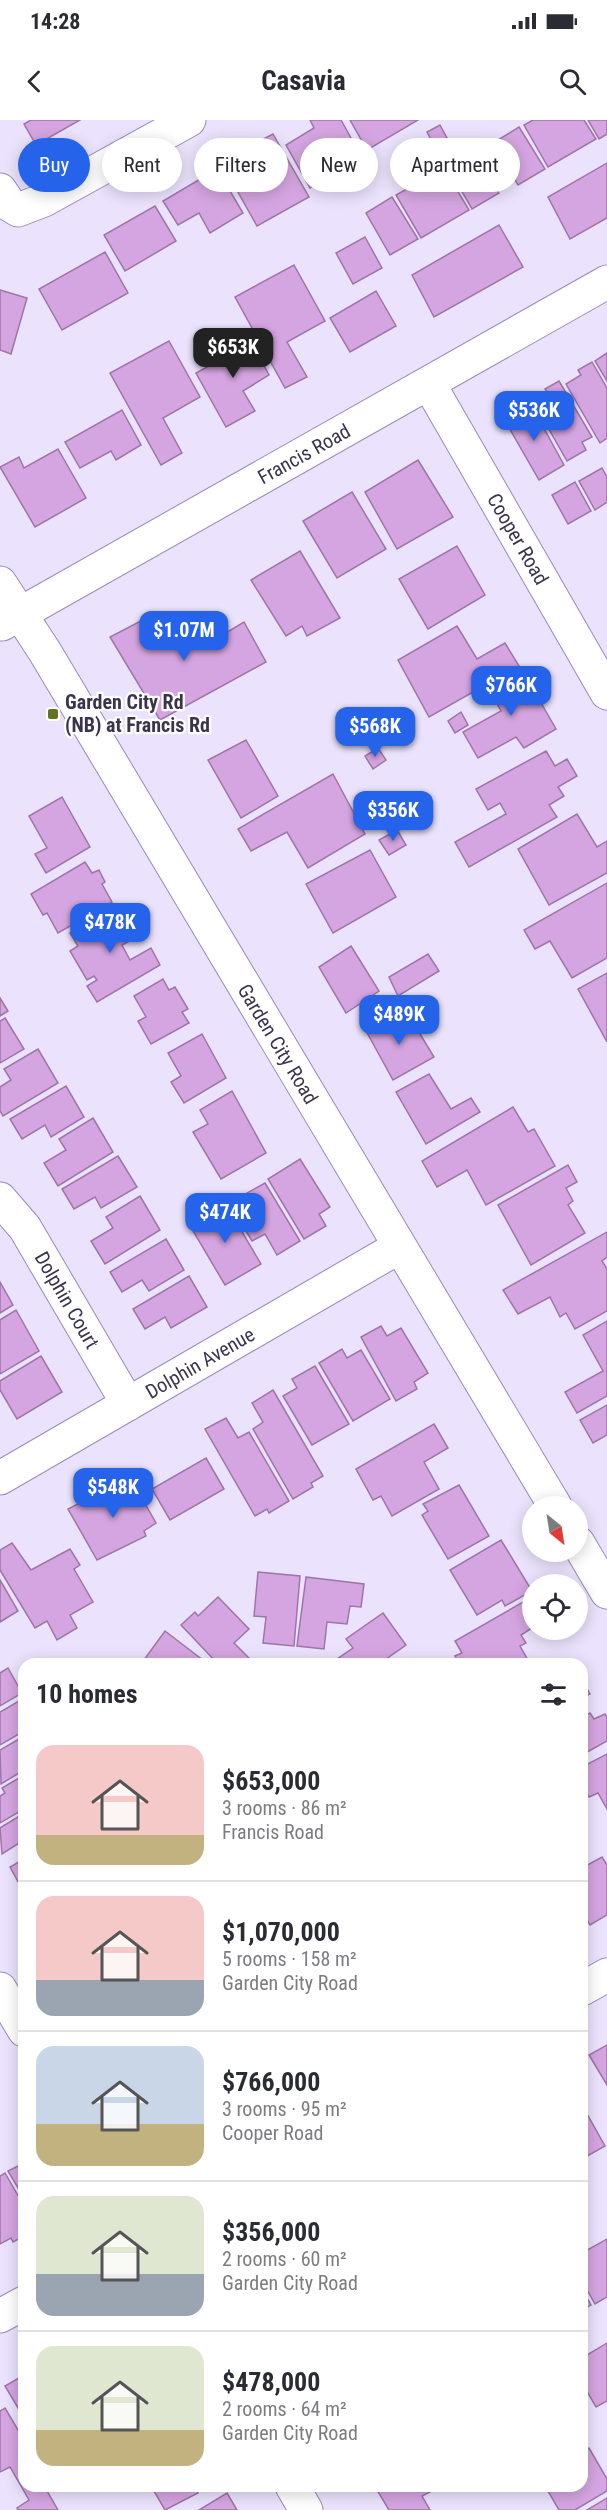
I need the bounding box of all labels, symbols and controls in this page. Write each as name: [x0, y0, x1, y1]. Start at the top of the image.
text: 14:28: [30, 9, 81, 34]
icon: back: [18, 65, 51, 98]
text: Casavia: [261, 65, 346, 97]
icon: search: [556, 65, 589, 98]
chip: Buy: [18, 138, 90, 192]
chip: Rent: [102, 138, 182, 192]
chip: Filters: [194, 138, 288, 192]
chip: New: [300, 138, 378, 192]
chip: Apartment: [390, 138, 520, 192]
pin: $653K: [191, 328, 275, 379]
text: $653K: [207, 335, 259, 359]
pin: $536K: [492, 391, 576, 442]
text: $536K: [508, 398, 560, 422]
street label: Francis Road: [254, 419, 354, 489]
street label: Cooper Road: [482, 489, 554, 589]
pin: $1.07M: [135, 611, 233, 662]
text: $1.07M: [153, 618, 215, 642]
pin: $766K: [469, 666, 553, 717]
text: $766K: [485, 673, 537, 697]
place label: Garden City Rd (NB) at Francis Rd: [65, 690, 210, 737]
marker: Garden City Rd (NB) at Francis Rd: [46, 707, 60, 721]
pin: $568K: [333, 707, 417, 758]
text: $568K: [349, 714, 401, 738]
pin: $356K: [351, 791, 435, 842]
text: $356K: [367, 798, 419, 822]
pin: $478K: [68, 903, 152, 954]
text: $478K: [84, 910, 136, 934]
street label: Garden City Road: [233, 980, 323, 1108]
pin: $489K: [357, 995, 441, 1046]
text: $489K: [373, 1002, 425, 1026]
pin: $474K: [183, 1193, 267, 1244]
text: $474K: [199, 1200, 251, 1224]
street label: Dolphin Court: [30, 1247, 104, 1353]
street label: Dolphin Avenue: [141, 1322, 259, 1404]
pin: $548K: [71, 1468, 155, 1519]
text: $548K: [87, 1475, 139, 1499]
north arrow: [522, 1496, 588, 1562]
map controls: [522, 1496, 588, 1640]
button: locate: [522, 1574, 588, 1640]
icon: filters: [537, 1678, 570, 1711]
text: 10 homes: [36, 1679, 138, 1709]
text: $653,000: [222, 1766, 320, 1796]
icon: home: [84, 1769, 156, 1841]
text: 3 rooms · 86 m²: [222, 1796, 347, 1820]
text: Francis Road: [222, 1820, 324, 1844]
text: $1,070,000: [222, 1917, 340, 1947]
icon: home: [84, 1920, 156, 1992]
text: 5 rooms · 158 m²: [222, 1947, 357, 1971]
text: Garden City Road: [222, 1971, 358, 1995]
text: $766,000: [222, 2067, 320, 2097]
icon: home: [84, 2070, 156, 2142]
text: 3 rooms · 95 m²: [222, 2097, 347, 2121]
text: Cooper Road: [222, 2121, 324, 2145]
text: $356,000: [222, 2217, 320, 2247]
icon: home: [84, 2220, 156, 2292]
text: 2 rooms · 60 m²: [222, 2247, 347, 2271]
text: Garden City Road: [222, 2271, 358, 2295]
text: $478,000: [222, 2367, 320, 2397]
icon: home: [84, 2370, 156, 2442]
text: 2 rooms · 64 m²: [222, 2397, 347, 2421]
text: Garden City Road: [222, 2421, 358, 2445]

